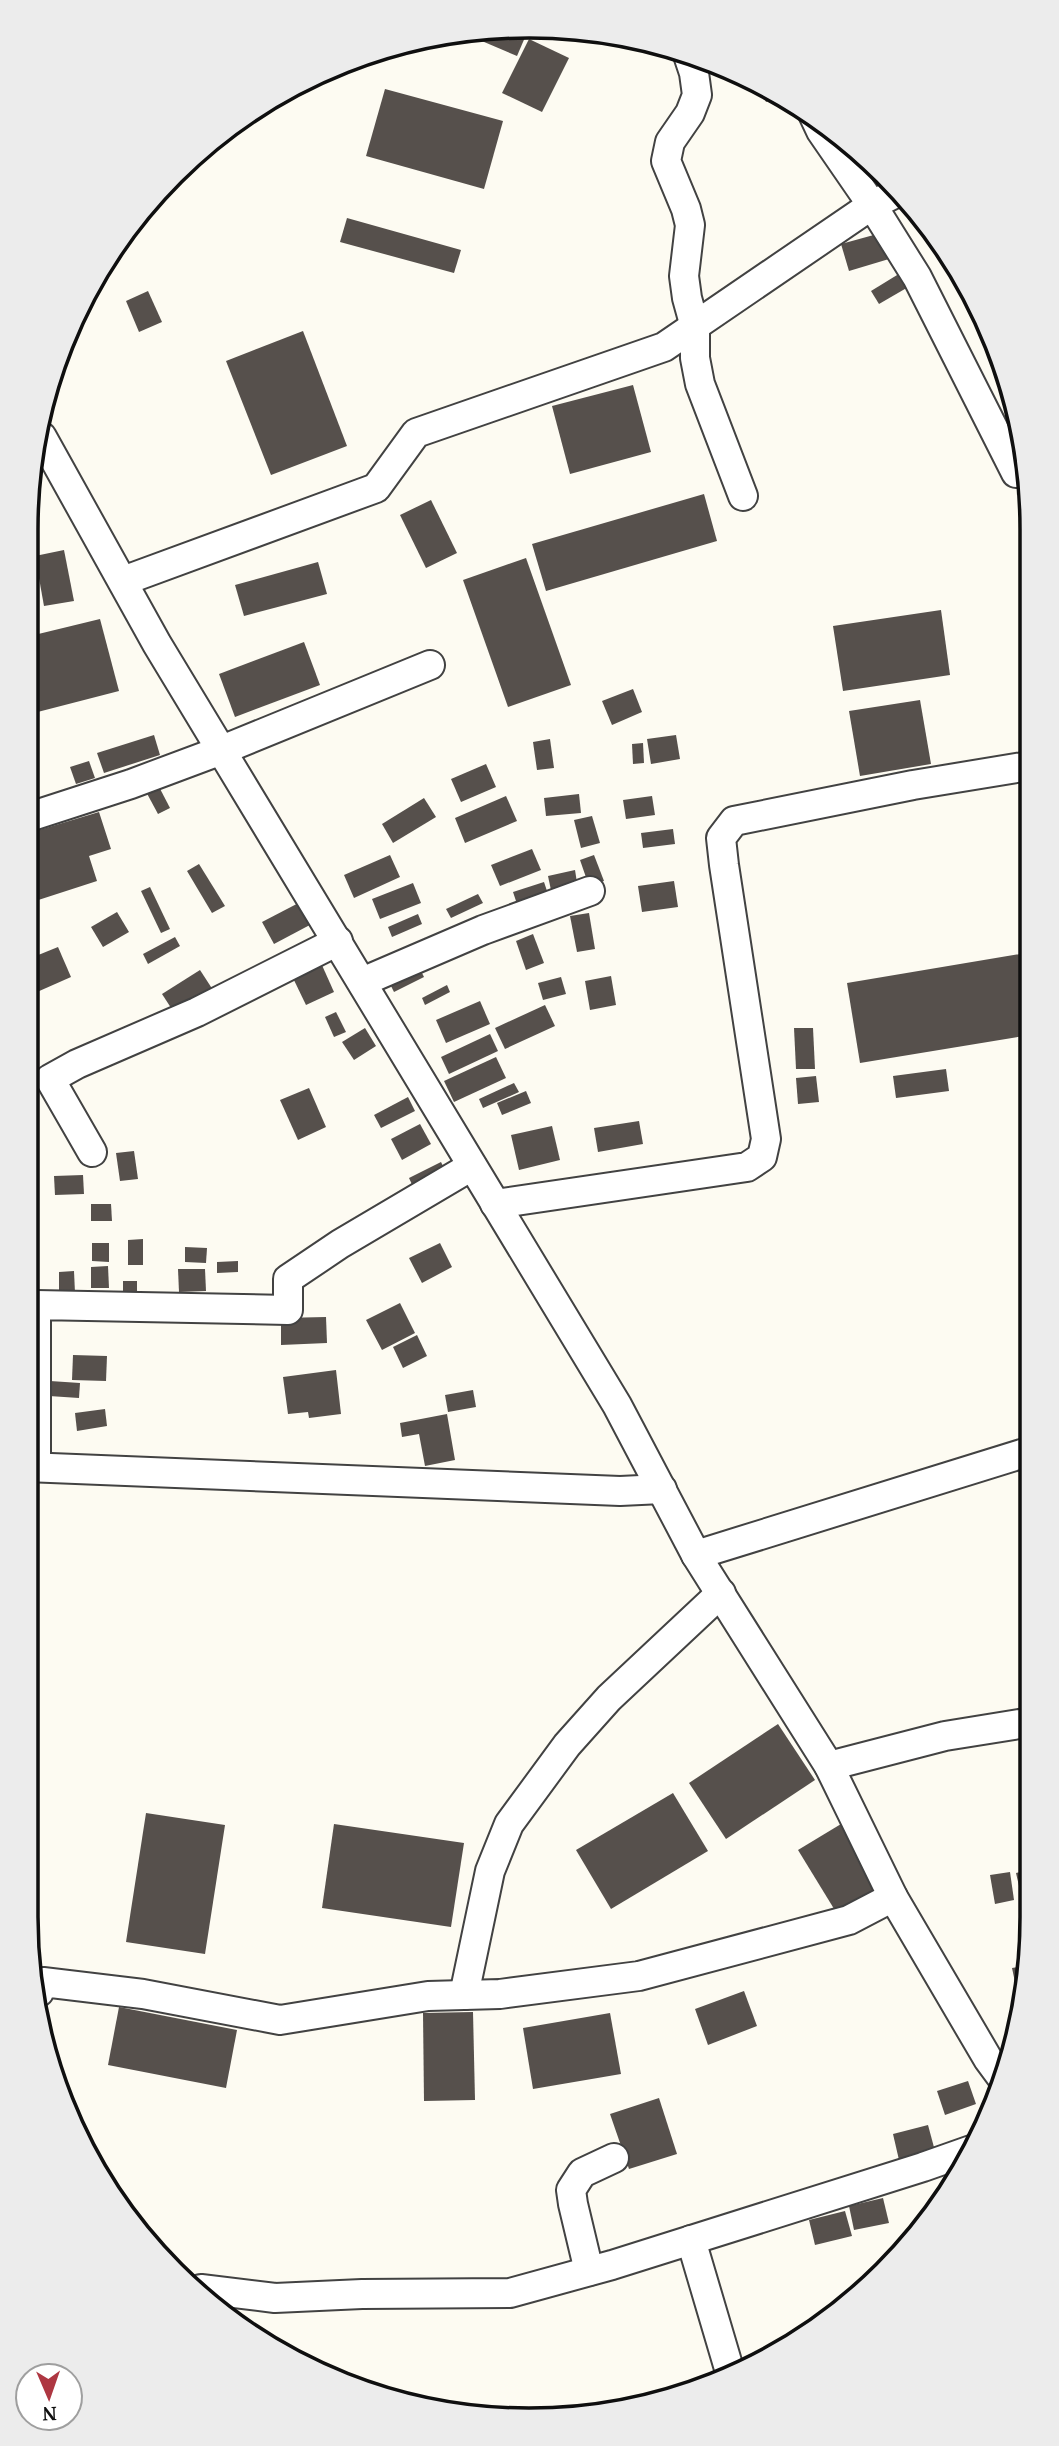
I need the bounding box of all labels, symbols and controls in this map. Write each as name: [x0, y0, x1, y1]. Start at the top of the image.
north arrow: [14, 2362, 84, 2432]
text: N: [41, 2402, 57, 2427]

